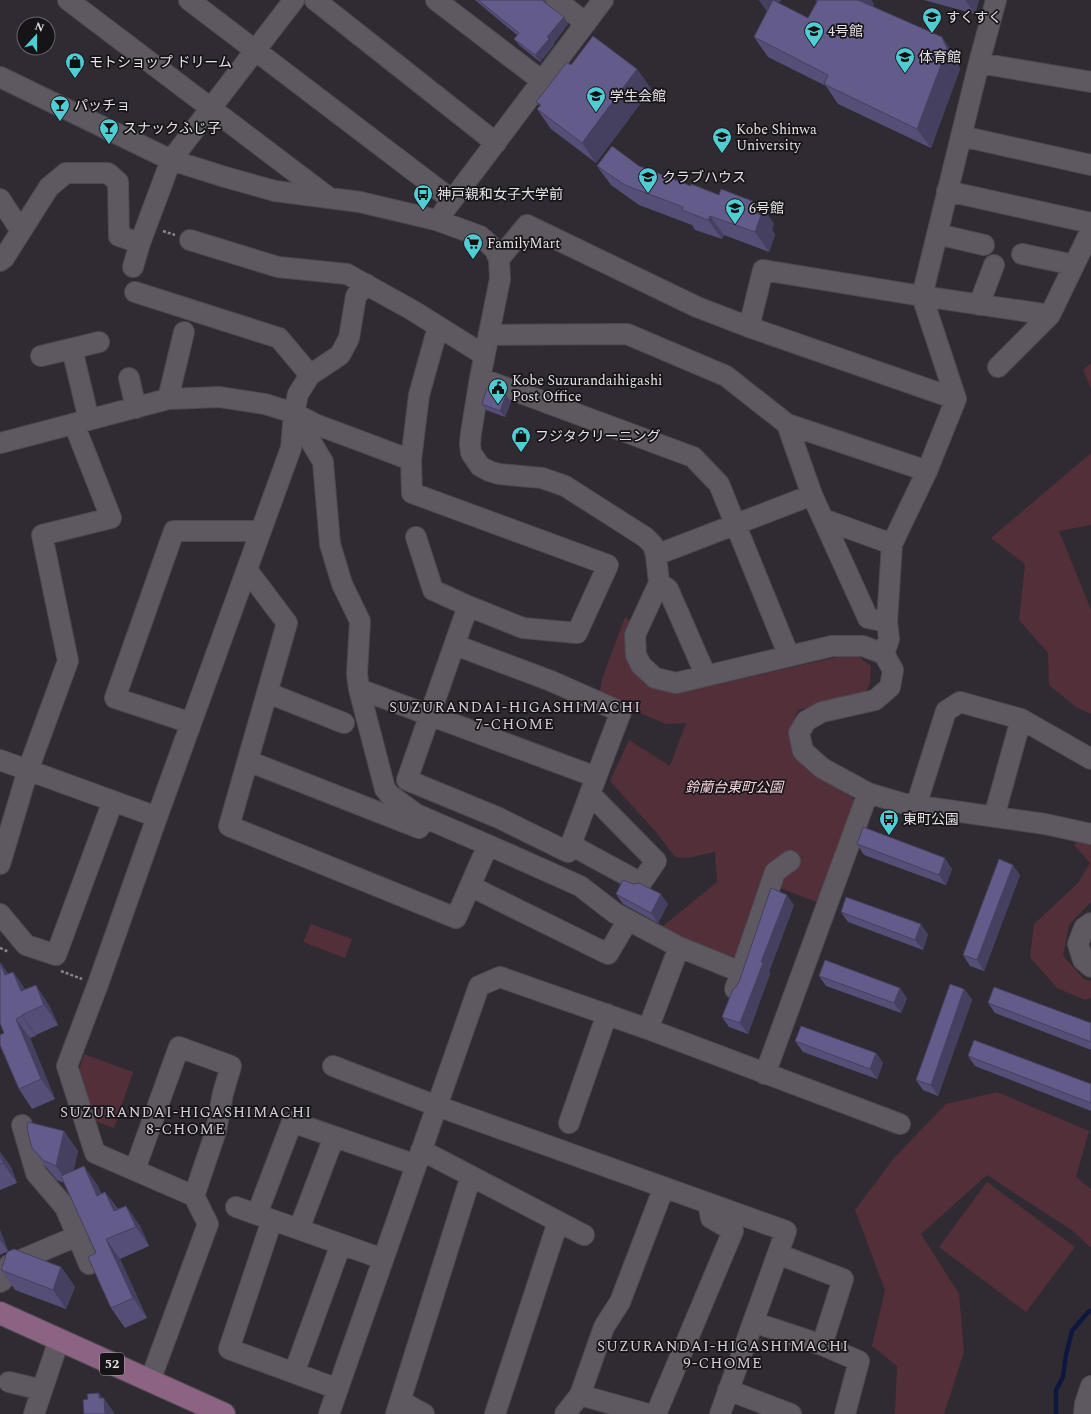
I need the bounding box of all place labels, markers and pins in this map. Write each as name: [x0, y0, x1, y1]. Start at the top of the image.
school or university icon: すくすく: [921, 6, 943, 34]
place label: すくすく: [946, 7, 1002, 28]
school or university icon: 4号館: [803, 20, 825, 48]
place label: 4号館: [828, 21, 863, 42]
school or university icon: 体育館: [894, 46, 916, 74]
place label: 体育館: [919, 47, 961, 68]
shop icon: モトショップ ドリーム: [64, 51, 86, 79]
place label: モトショップ ドリーム: [89, 52, 232, 73]
school or university icon: 学生会館: [585, 85, 607, 113]
place label: 学生会館: [610, 86, 666, 107]
bar icon: パッチョ: [49, 94, 71, 122]
place label: パッチョ: [74, 95, 130, 116]
bar icon: スナックふじ子: [98, 117, 120, 145]
place label: スナックふじ子: [123, 118, 221, 139]
place label: Kobe Shinwa University: [736, 119, 817, 156]
school or university icon: Kobe Shinwa University: [711, 126, 733, 154]
school or university icon: クラブハウス: [637, 166, 659, 194]
place label: クラブハウス: [662, 167, 746, 188]
bus stop icon: 神戸親和女子大学前: [412, 183, 434, 211]
place label: 神戸親和女子大学前: [437, 184, 563, 205]
school or university icon: 6号館: [724, 197, 746, 225]
place label: 6号館: [749, 198, 784, 219]
supermarket icon: FamilyMart: [462, 232, 484, 260]
place label: FamilyMart: [487, 233, 560, 254]
place label: Kobe Suzurandaihigashi Post Office: [512, 370, 662, 407]
public building icon: Kobe Suzurandaihigashi Post Office: [487, 377, 509, 405]
shop icon: フジタクリーニング: [510, 425, 532, 453]
place label: フジタクリーニング: [535, 426, 661, 447]
bus stop icon: 東町公園: [878, 808, 900, 836]
place label: 東町公園: [903, 809, 959, 830]

